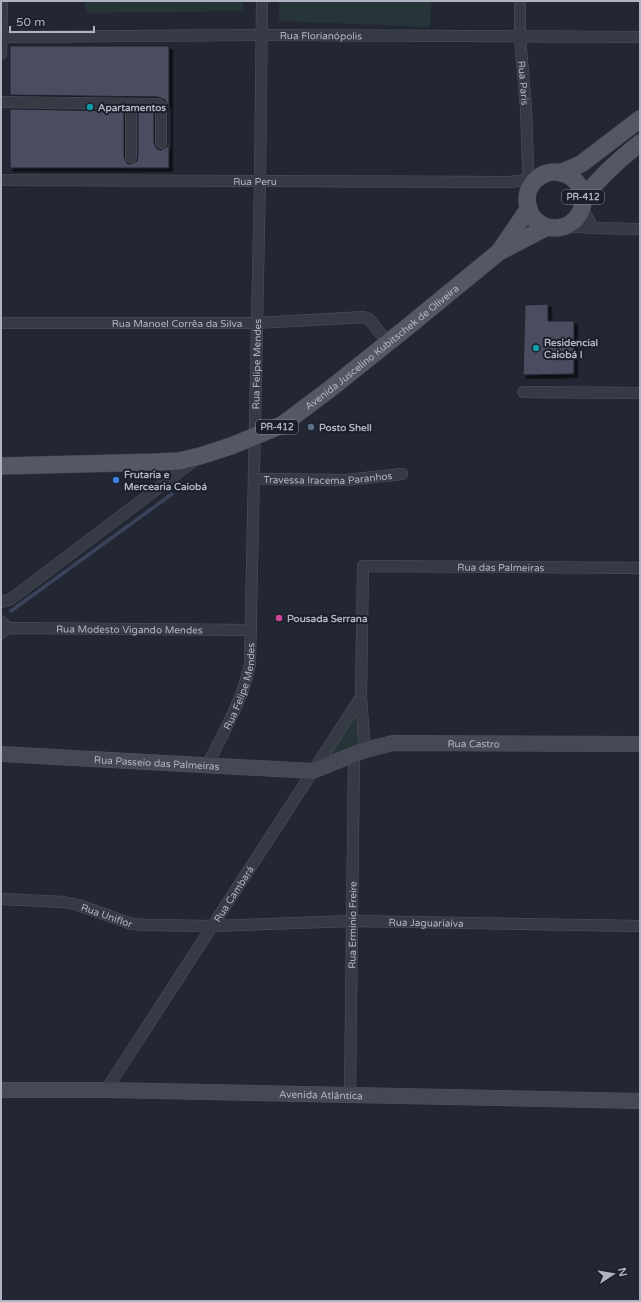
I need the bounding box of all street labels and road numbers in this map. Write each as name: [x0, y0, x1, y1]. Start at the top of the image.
street label: Rua Florianópolis: [280, 30, 362, 43]
street label: Rua Paris: [515, 60, 531, 106]
street label: Rua Peru: [233, 176, 277, 188]
road number: PR-412: [562, 190, 604, 204]
street label: Avenida Juscelino Kubitschek de Oliveira: [303, 283, 461, 413]
street label: Rua Manoel Corrêa da Silva: [112, 318, 242, 330]
street label: Rua Felipe Mendes: [250, 319, 264, 409]
road number: PR-412: [256, 420, 298, 434]
street label: Travessa Iracema Paranhos: [263, 470, 393, 487]
street label: Rua das Palmeiras: [457, 562, 545, 574]
street label: Rua Modesto Vigando Mendes: [56, 623, 203, 637]
street label: Rua Felipe Mendes: [221, 643, 257, 732]
street label: Rua Castro: [447, 738, 500, 750]
street label: Rua Passeio das Palmeiras: [94, 754, 220, 773]
street label: Rua Cambará: [212, 864, 257, 925]
street label: Rua Ermínio Freire: [346, 881, 360, 969]
street label: Rua Uniflor: [79, 902, 134, 931]
street label: Rua Jaguariaíva: [389, 917, 464, 930]
street label: Avenida Atlântica: [279, 1089, 363, 1102]

